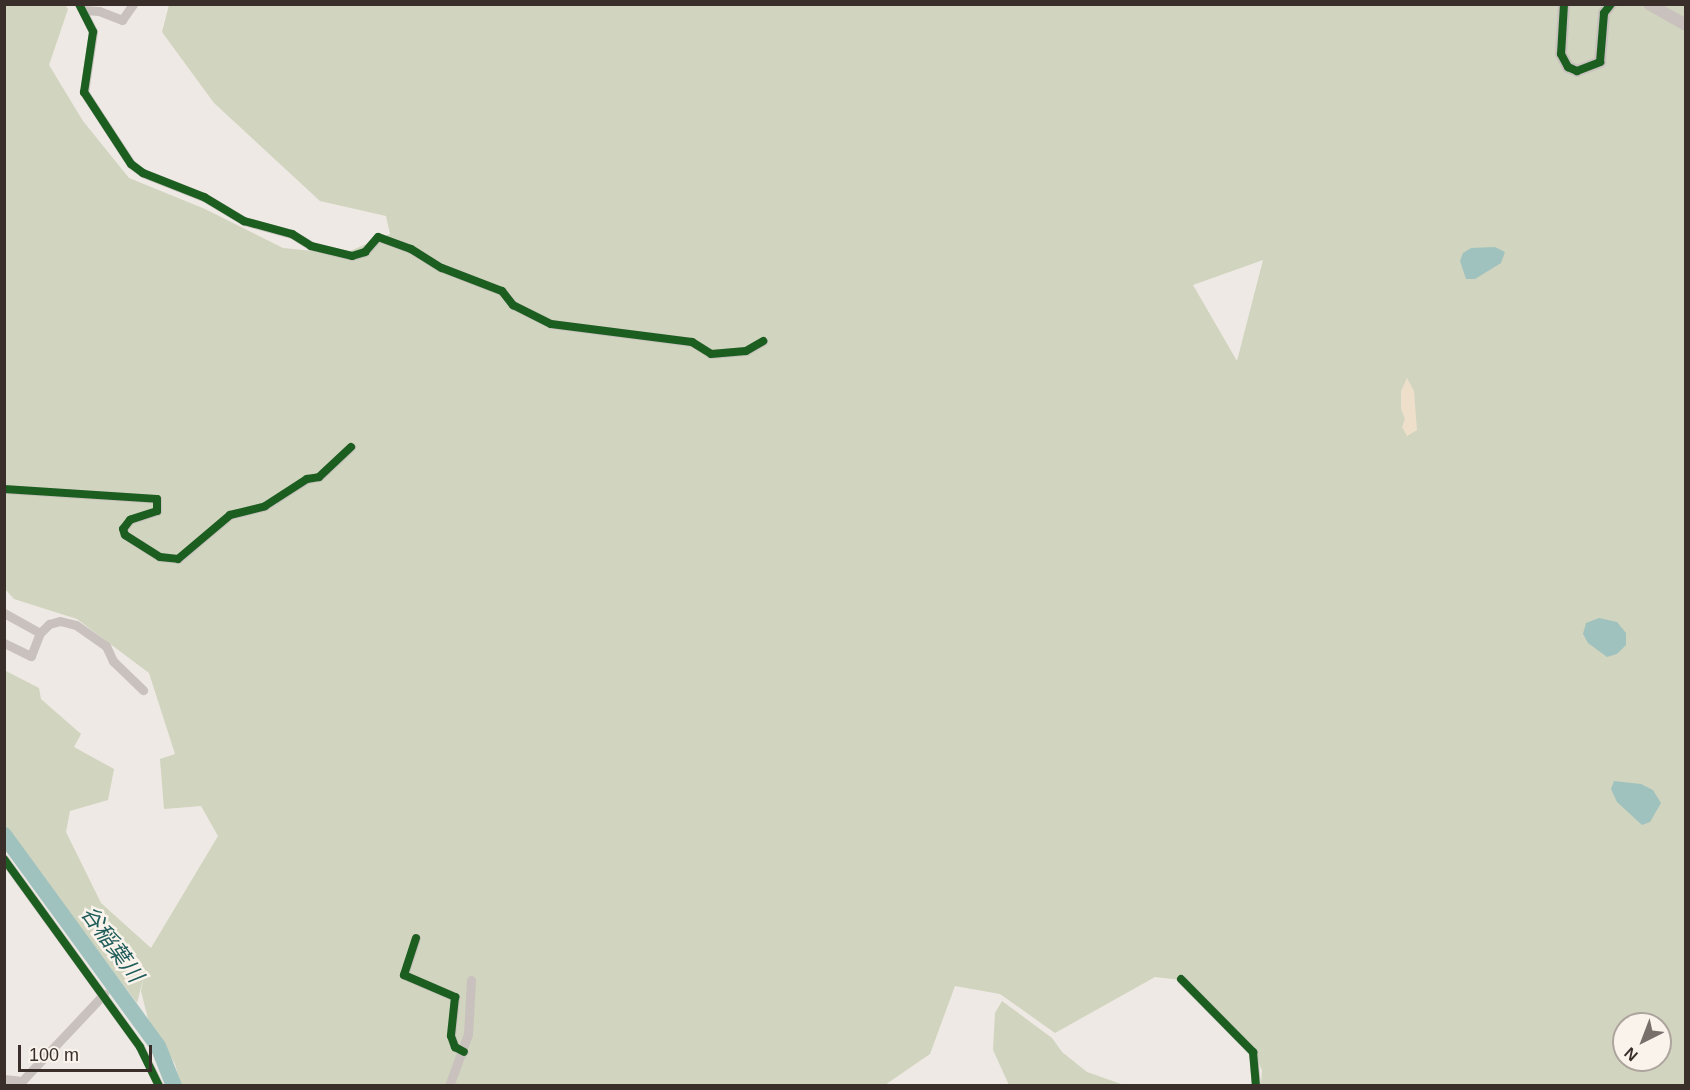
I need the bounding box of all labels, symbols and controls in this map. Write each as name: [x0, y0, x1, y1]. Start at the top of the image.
water label: 谷稲葉川: [75, 901, 149, 987]
north arrow: [1612, 1012, 1672, 1072]
scale bar: [21, 1033, 154, 1071]
text: N: [1621, 1044, 1641, 1064]
text: 100 m: [29, 1045, 79, 1065]

